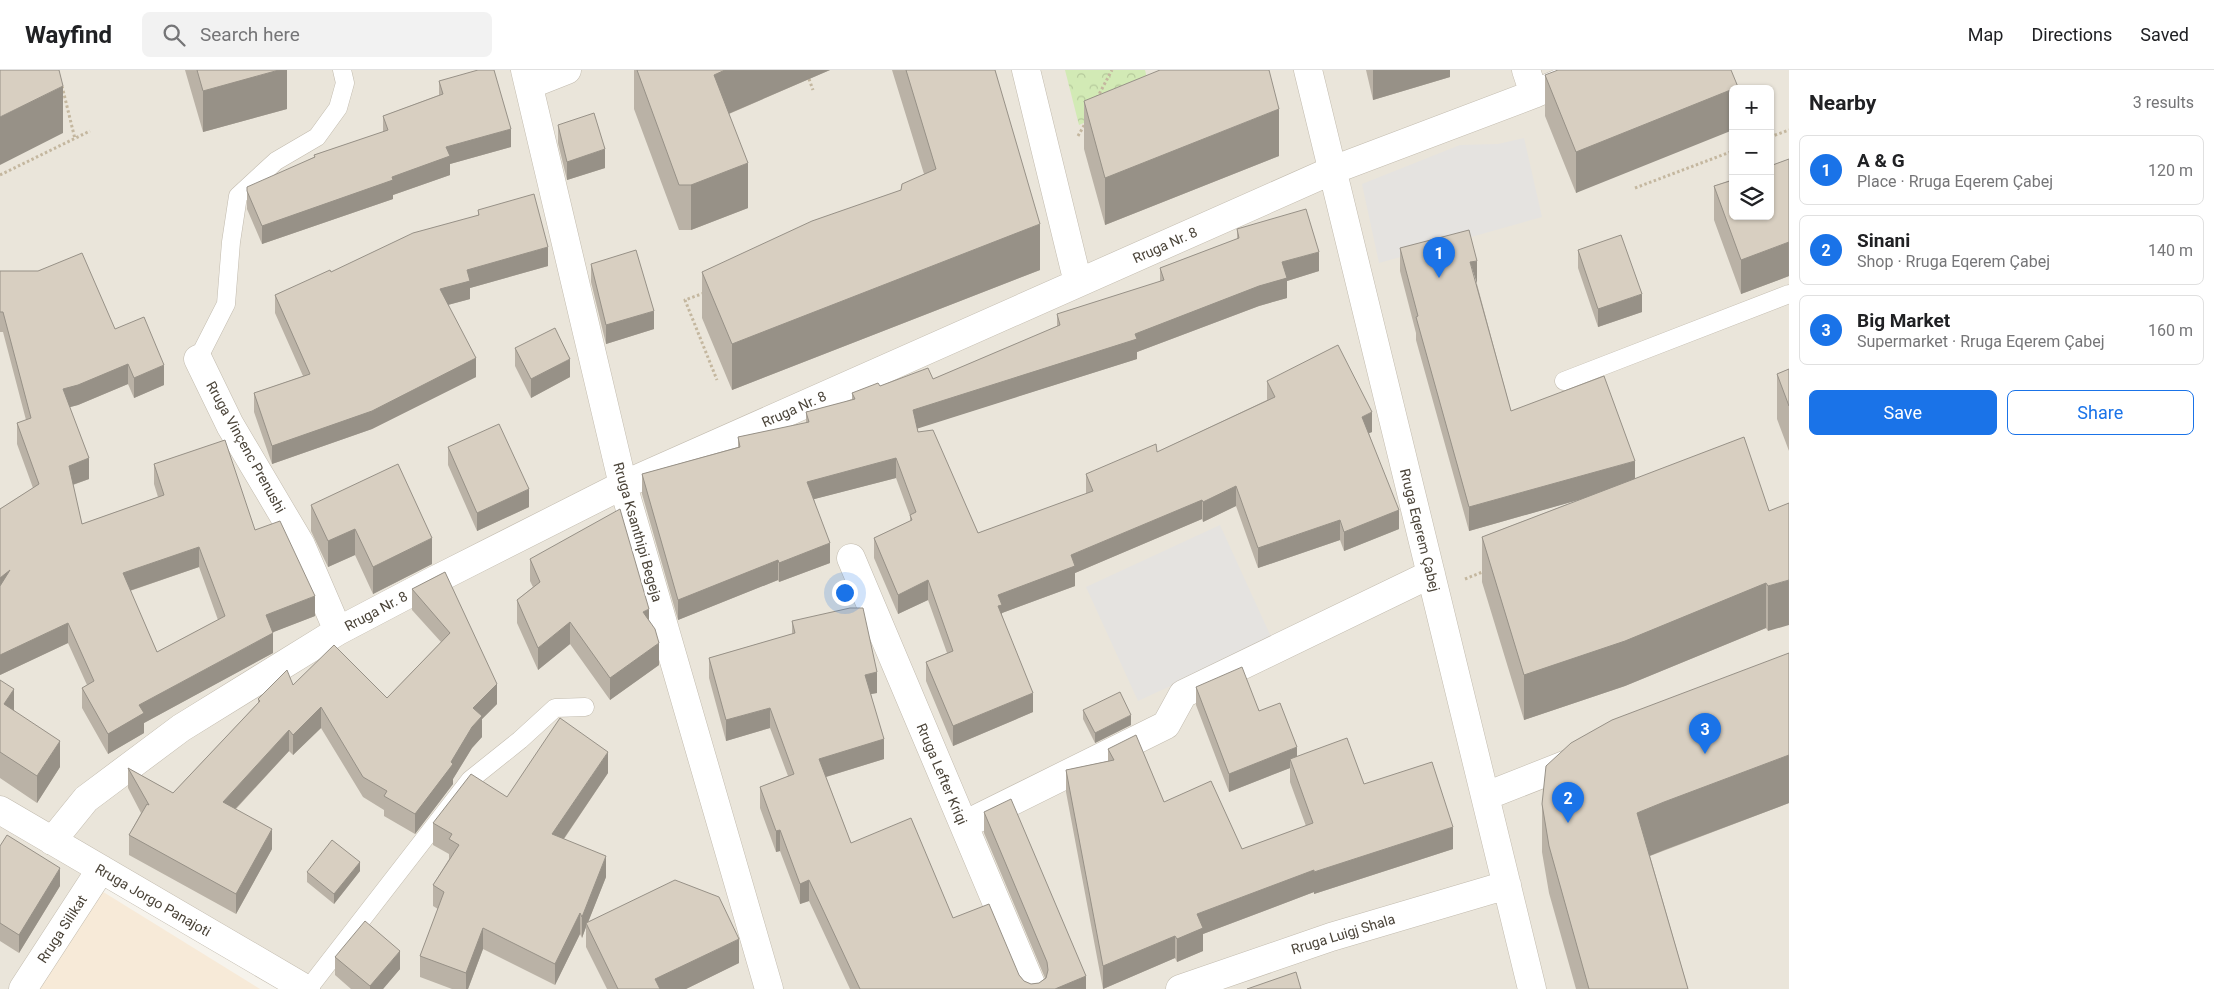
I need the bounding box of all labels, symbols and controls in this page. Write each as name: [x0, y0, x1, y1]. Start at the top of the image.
search box: [142, 12, 492, 57]
text: Wayfind: [25, 21, 112, 49]
icon: search: [160, 21, 188, 49]
text: Search here: [200, 23, 300, 46]
text: Map: [1968, 24, 2003, 45]
text: Directions: [2031, 24, 2112, 45]
text: Saved: [2140, 24, 2189, 45]
map controls: [1729, 85, 1774, 220]
button: +: [1729, 85, 1774, 130]
text: Nearby: [1809, 91, 1876, 115]
text: 3 results: [2133, 93, 2194, 112]
button: −: [1729, 130, 1774, 175]
text: A & G: [1857, 149, 1905, 172]
text: 1: [1821, 161, 1831, 180]
text: 120 m: [2148, 161, 2193, 180]
text: Place · Rruga Eqerem Çabej: [1857, 172, 2053, 191]
button: layers: [1729, 175, 1774, 220]
street label: Rruga Nr. 8: [1130, 224, 1200, 266]
text: Sinani: [1857, 229, 1910, 252]
pin: 1: [1423, 237, 1455, 278]
text: 2: [1821, 241, 1831, 260]
text: 140 m: [2148, 241, 2193, 260]
text: Shop · Rruga Eqerem Çabej: [1857, 252, 2050, 271]
text: Big Market: [1857, 309, 1950, 332]
text: 3: [1821, 321, 1831, 340]
text: 160 m: [2148, 321, 2193, 340]
text: Supermarket · Rruga Eqerem Çabej: [1857, 332, 2105, 351]
street label: Rruga Vinçenc Prenushi: [203, 378, 289, 516]
street label: Rruga Nr. 8: [759, 388, 829, 430]
button: Save: [1809, 390, 1997, 435]
button: Share: [2007, 390, 2194, 435]
street label: Rruga Ksanthipi Begeja: [610, 460, 666, 604]
street label: Rruga Eqerem Çabej: [1397, 467, 1443, 593]
your location: [832, 580, 858, 606]
street label: Rruga Nr. 8: [342, 588, 410, 634]
pin: 3: [1689, 713, 1721, 754]
street label: Rruga Lefter Kriqi: [913, 721, 971, 827]
pin: 2: [1552, 782, 1584, 823]
street label: Rruga Jorgo Panajoti: [92, 860, 214, 940]
street label: Rruga Silikat: [34, 892, 90, 966]
street label: Rruga Luigj Shala: [1289, 911, 1397, 957]

